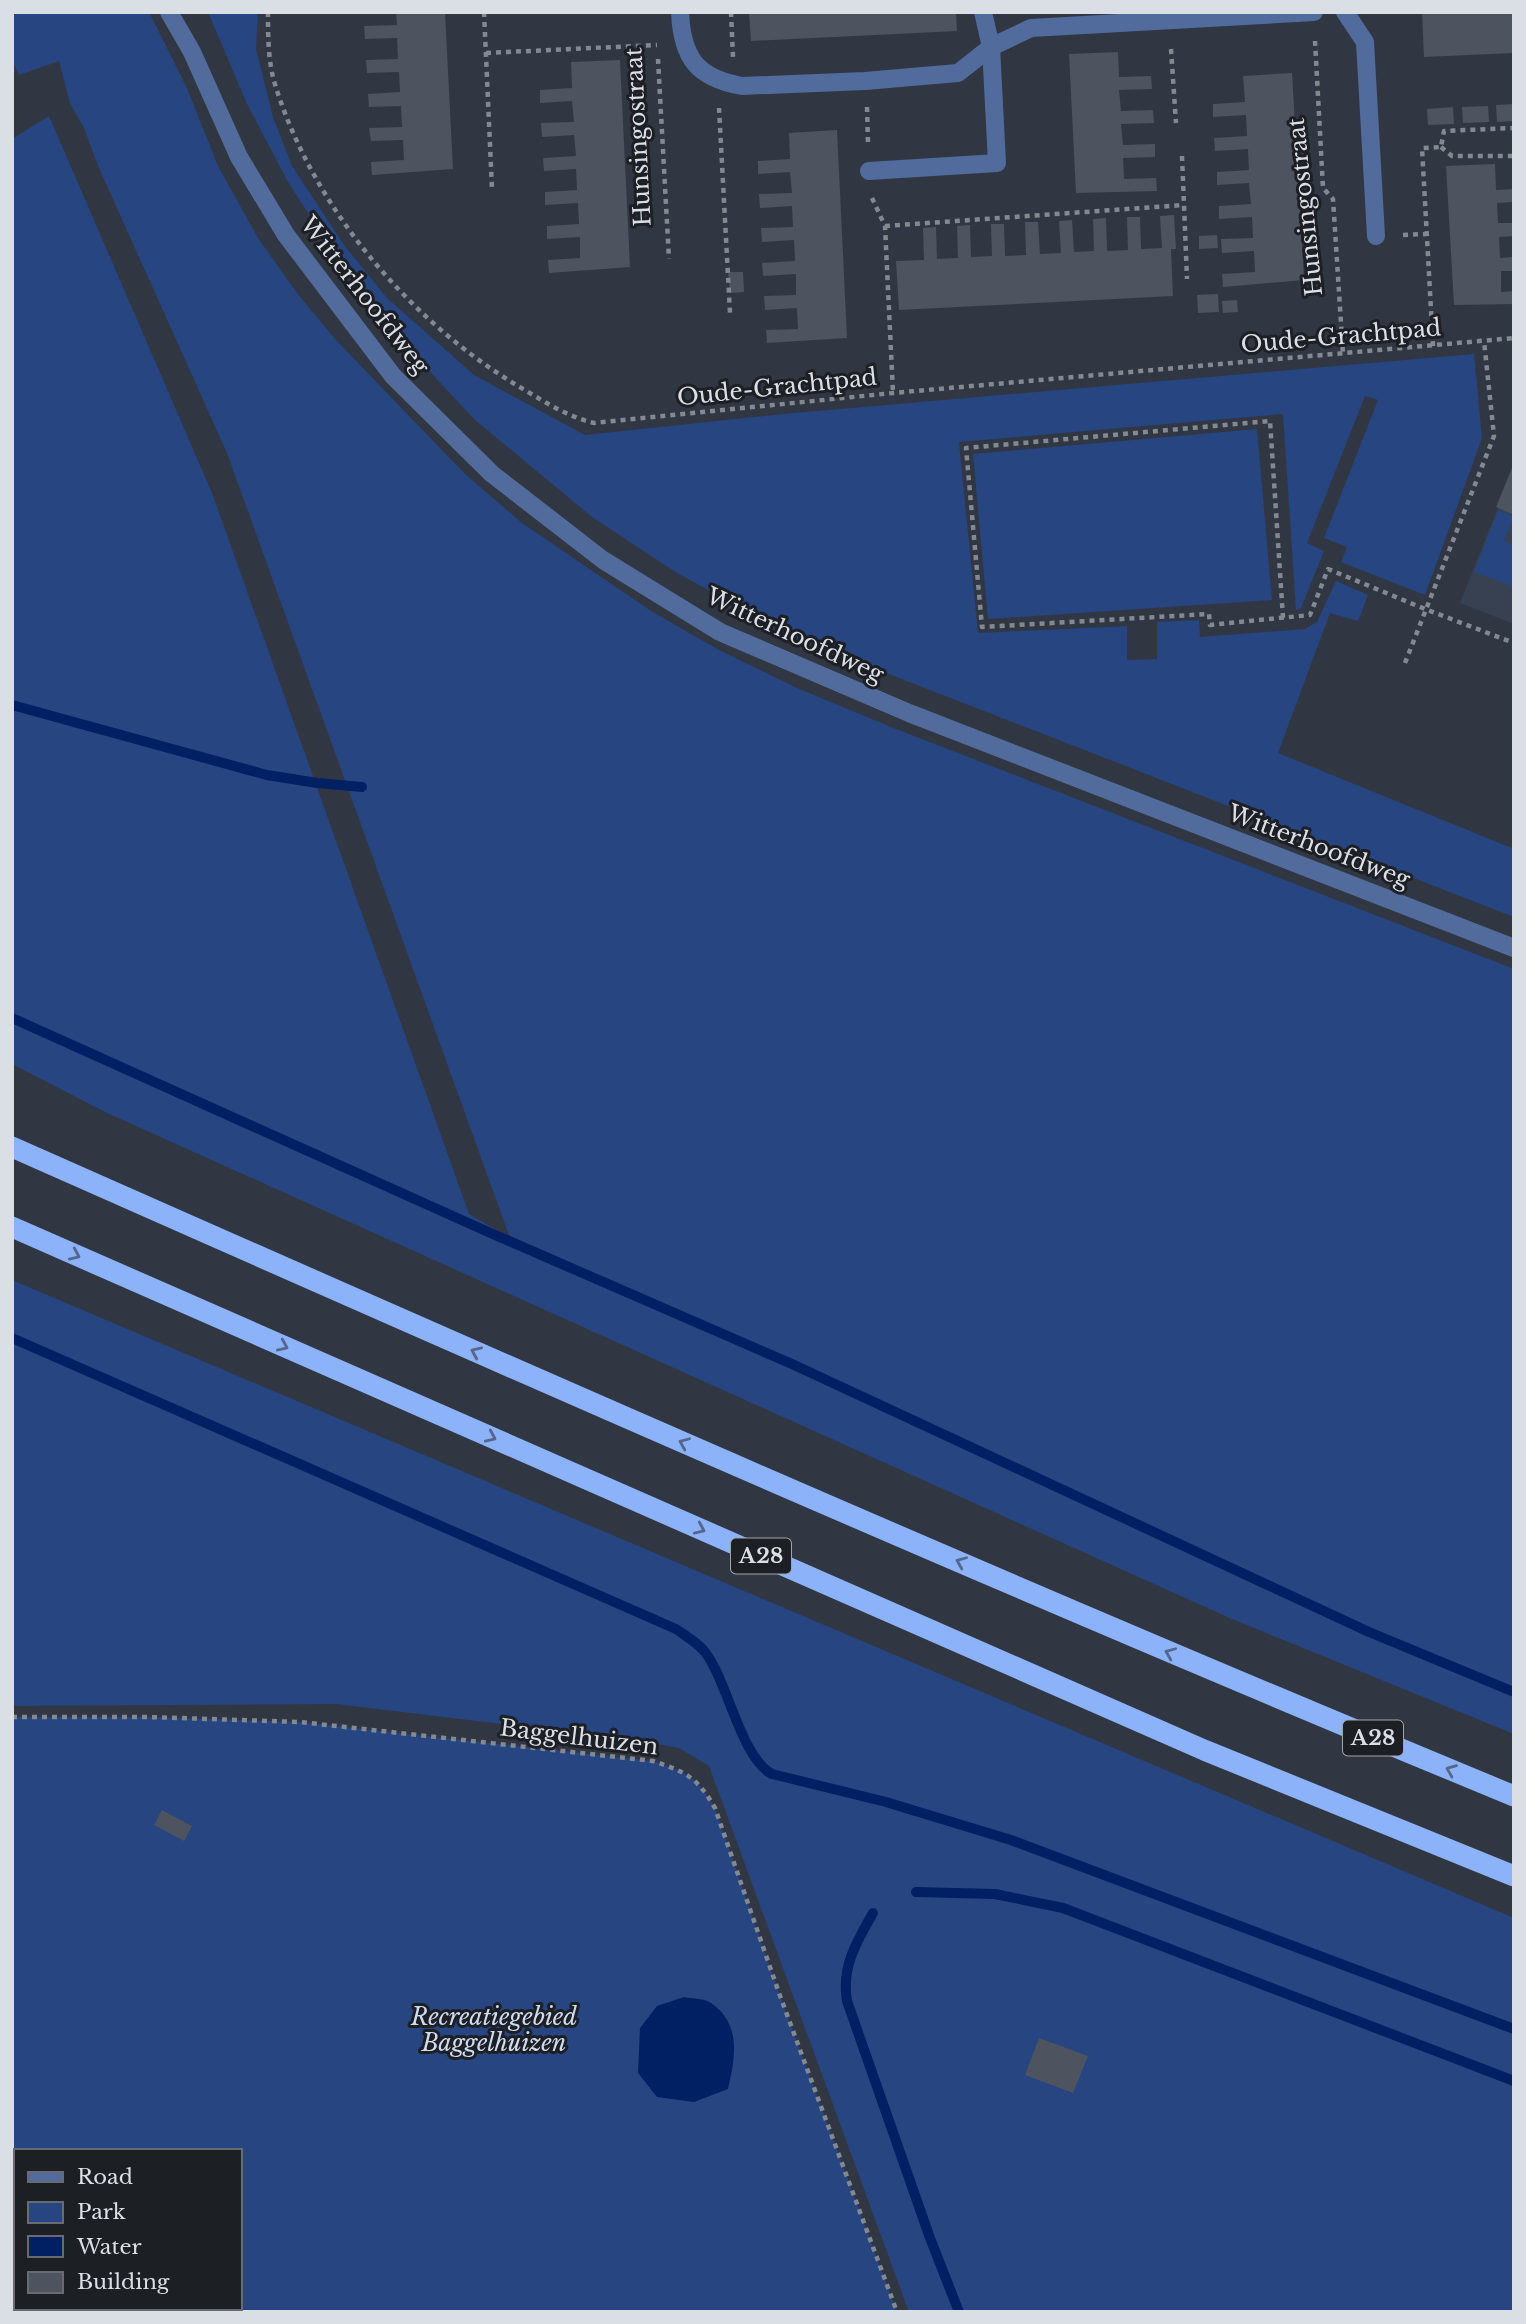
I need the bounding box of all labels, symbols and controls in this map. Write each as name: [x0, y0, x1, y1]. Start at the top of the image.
street label: Hunsingostraat: [619, 46, 657, 227]
street label: Hunsingostraat: [1282, 116, 1328, 298]
street label: Witterhoofdweg: [294, 210, 436, 380]
street label: Oude-Grachtpad: [1240, 313, 1442, 359]
street label: Oude-Grachtpad: [676, 363, 878, 411]
street label: Witterhoofdweg: [701, 581, 889, 689]
street label: Witterhoofdweg: [1223, 798, 1414, 894]
one-way arrow: [68, 1247, 80, 1261]
one-way arrow: [276, 1338, 288, 1352]
one-way arrow: [471, 1346, 483, 1360]
one-way arrow: [485, 1429, 497, 1443]
one-way arrow: [679, 1437, 692, 1451]
one-way arrow: [693, 1521, 705, 1535]
road number: A28: [731, 1538, 791, 1574]
one-way arrow: [956, 1557, 968, 1571]
one-way arrow: [1164, 1647, 1177, 1661]
street label: Baggelhuizen: [498, 1713, 660, 1761]
road number: A28: [1343, 1720, 1403, 1756]
one-way arrow: [1445, 1764, 1457, 1778]
park label: Recreatiegebied Baggelhuizen: [410, 2003, 577, 2057]
legend: [14, 2149, 242, 2310]
text: Road: [77, 2164, 133, 2190]
text: Park: [77, 2199, 126, 2225]
text: Water: [76, 2234, 141, 2260]
text: Building: [77, 2269, 170, 2295]

